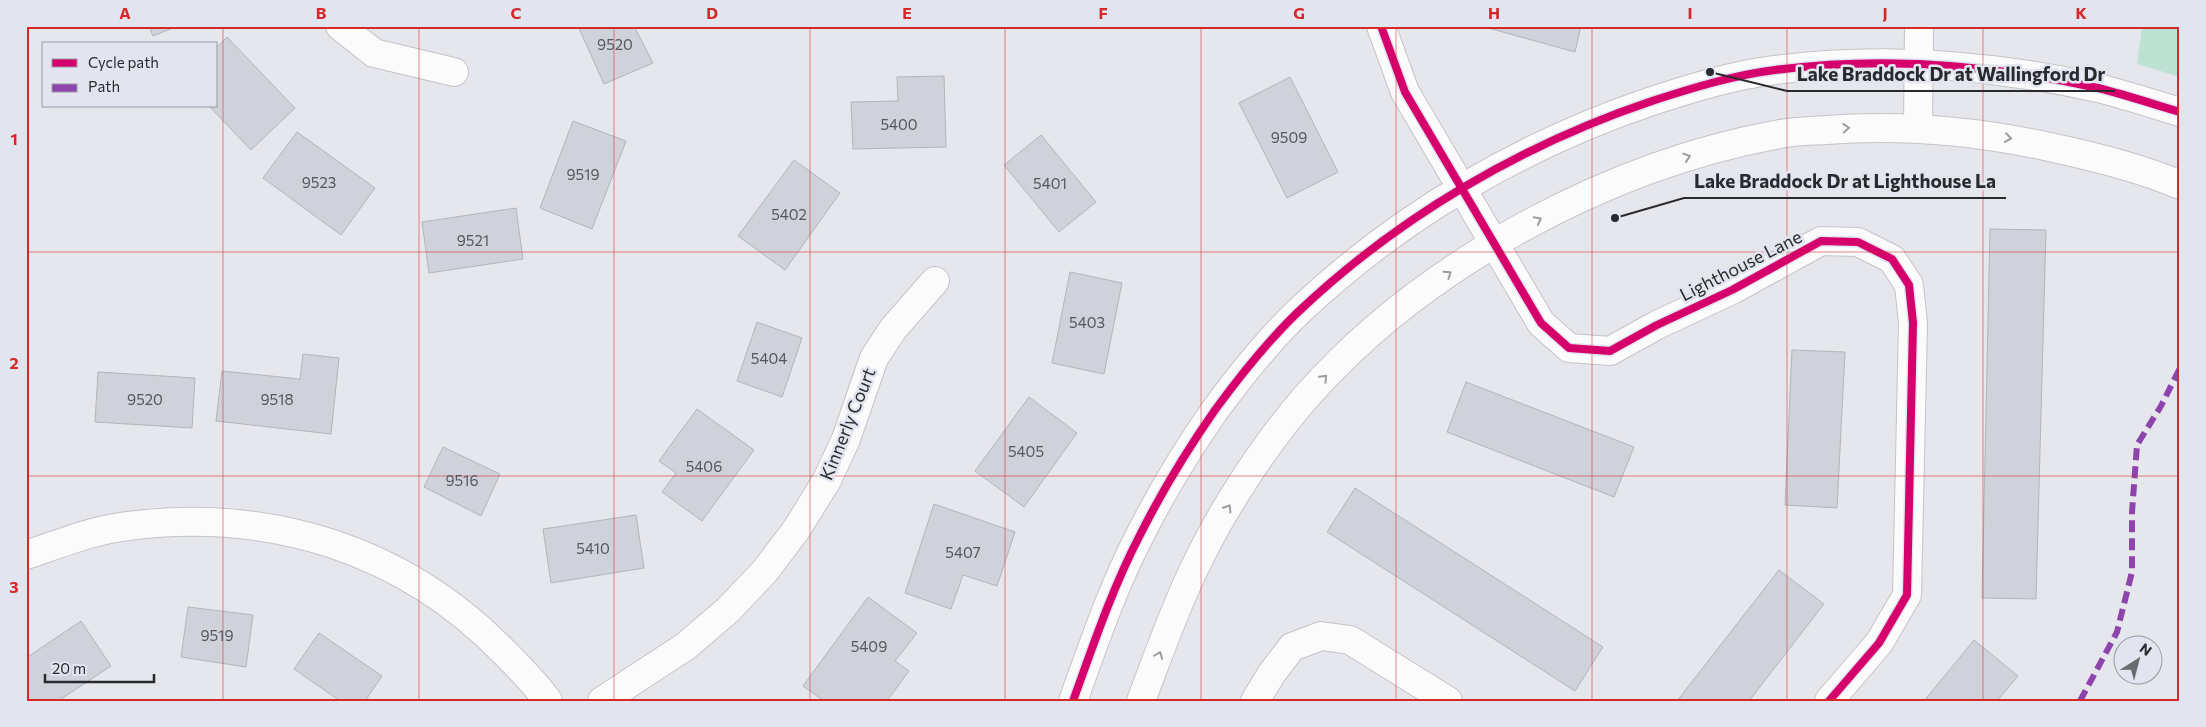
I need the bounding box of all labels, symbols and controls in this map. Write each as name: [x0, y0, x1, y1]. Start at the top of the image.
text: A: [119, 3, 131, 22]
text: B: [316, 3, 327, 22]
text: C: [511, 3, 522, 22]
text: D: [706, 3, 718, 22]
text: E: [902, 3, 912, 22]
text: F: [1098, 3, 1108, 22]
text: G: [1293, 3, 1305, 22]
text: H: [1488, 3, 1500, 22]
text: I: [1687, 3, 1693, 22]
text: J: [1882, 3, 1888, 22]
text: K: [2075, 3, 2087, 22]
house number: 9520: [597, 35, 633, 53]
legend: [42, 42, 218, 108]
text: Cycle path: [88, 53, 159, 71]
callout: Lake Braddock Dr at Wallingford Dr: [1787, 57, 2115, 91]
text: Lake Braddock Dr at Wallingford Dr: [1797, 62, 2105, 85]
text: Path: [88, 77, 120, 95]
house number: 5400: [880, 115, 918, 133]
one-way arrow: [1843, 123, 1851, 134]
house number: 9509: [1271, 128, 1307, 146]
text: 1: [10, 129, 18, 148]
one-way arrow: [2004, 133, 2012, 143]
one-way arrow: [1682, 153, 1691, 163]
callout: Lake Braddock Dr at Lighthouse La: [1684, 164, 2006, 198]
house number: 9519: [566, 165, 600, 183]
text: Lake Braddock Dr at Lighthouse La: [1694, 169, 1996, 192]
house number: 9523: [302, 173, 336, 191]
house number: 5401: [1033, 174, 1067, 192]
house number: 5402: [771, 205, 807, 223]
one-way arrow: [1532, 216, 1541, 226]
street label: Lighthouse Lane: [1676, 225, 1805, 305]
house number: 9521: [457, 231, 489, 249]
one-way arrow: [1443, 271, 1452, 280]
house number: 5403: [1069, 313, 1105, 331]
house number: 5404: [751, 349, 787, 367]
text: 2: [9, 353, 19, 372]
street label: Kinnerly Court: [815, 364, 880, 483]
one-way arrow: [1318, 375, 1327, 384]
house number: 9520: [127, 390, 163, 408]
house number: 9518: [260, 390, 294, 408]
house number: 5405: [1008, 442, 1044, 460]
house number: 5406: [686, 457, 722, 475]
house number: 9516: [445, 471, 479, 489]
one-way arrow: [1221, 505, 1231, 514]
house number: 5410: [576, 539, 610, 557]
house number: 5407: [945, 543, 981, 561]
text: 3: [9, 577, 19, 596]
house number: 9519: [200, 626, 234, 644]
north arrow: [2114, 634, 2164, 684]
house number: 5409: [851, 637, 887, 655]
text: N: [2137, 639, 2155, 659]
one-way arrow: [1153, 651, 1163, 660]
scale bar: [45, 652, 154, 684]
text: 20 m: [52, 659, 86, 677]

